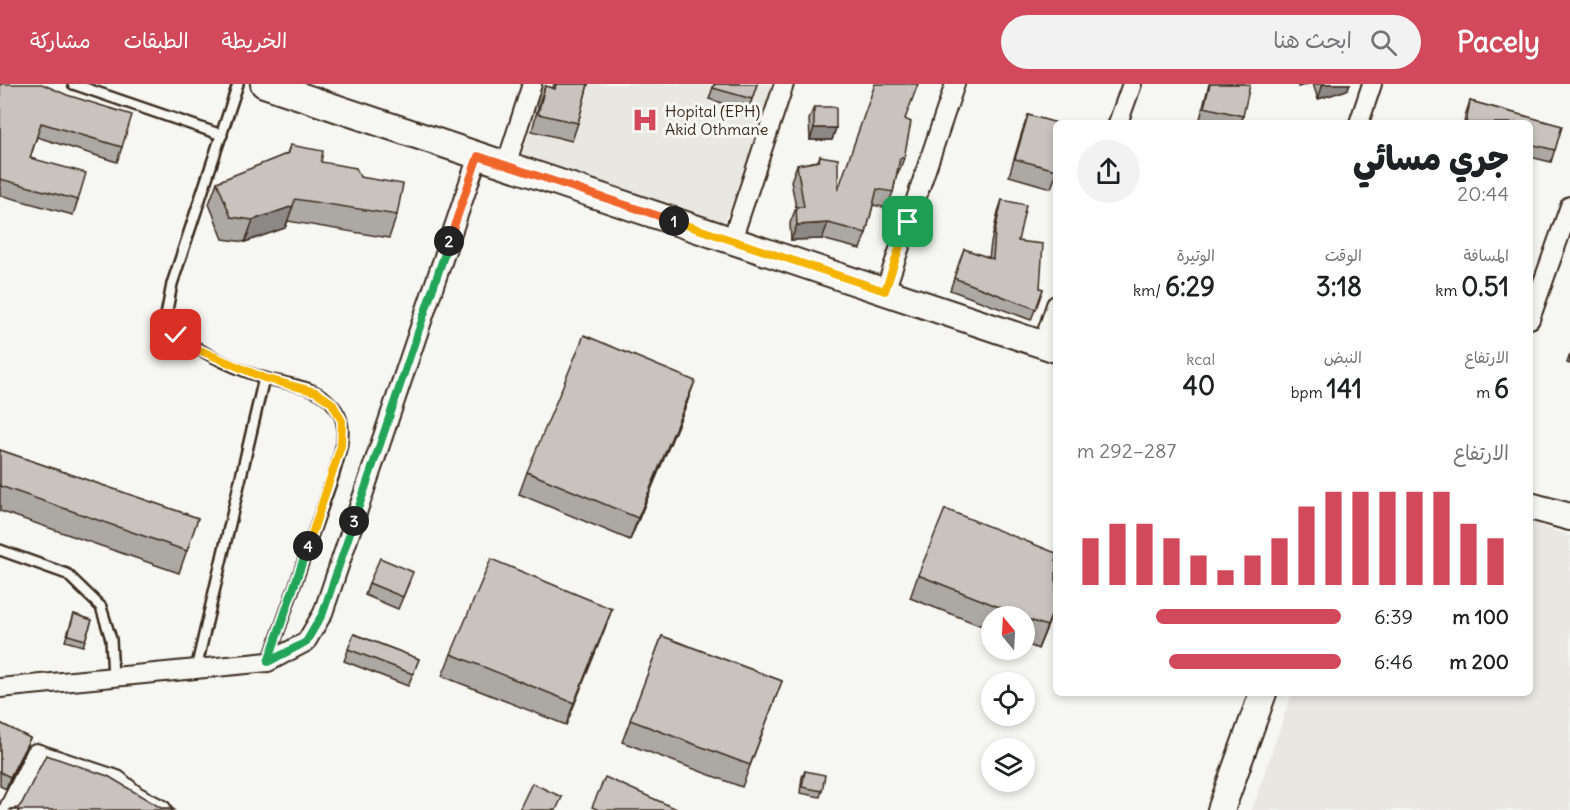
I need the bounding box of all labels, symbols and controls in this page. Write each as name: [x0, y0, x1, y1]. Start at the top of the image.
search box: [1001, 15, 1421, 69]
text: Pacely: [1457, 24, 1540, 60]
text: ابحث هنا: [1273, 26, 1352, 54]
icon: search: [1367, 26, 1400, 59]
text: مشاركة: [30, 27, 91, 54]
text: الطبقات: [124, 27, 189, 54]
text: الخريطة: [222, 27, 287, 54]
place label: Hopital (EPH) Akid Othmane: [665, 101, 768, 139]
hospital icon: Hopital (EPH) Akid Othmane: [630, 105, 660, 135]
text: جري مسائي: [1353, 137, 1509, 179]
button: share: [1077, 140, 1140, 203]
text: 20:44: [1457, 181, 1509, 206]
pin: [882, 196, 933, 247]
icon: arrive: [891, 205, 924, 238]
pin: 1: [659, 206, 689, 236]
text: 1: [671, 211, 677, 231]
pin: 2: [434, 226, 464, 256]
text: 2: [445, 231, 453, 251]
text: الوتيرة: [1176, 245, 1215, 265]
text: الوقت: [1325, 245, 1362, 265]
text: المسافة: [1463, 245, 1509, 265]
text: 6:29: [1165, 270, 1215, 303]
text: 3:18: [1316, 270, 1362, 303]
text: 0.51: [1461, 270, 1509, 303]
text: /km: [1133, 280, 1165, 300]
text: km: [1435, 280, 1461, 300]
pin: [150, 309, 201, 360]
icon: check: [159, 318, 192, 351]
text: النبض: [1324, 347, 1362, 367]
text: الارتفاع: [1464, 347, 1509, 367]
text: kcal: [1186, 349, 1215, 369]
text: 40: [1183, 369, 1215, 402]
text: 141: [1327, 372, 1362, 405]
text: 6: [1494, 372, 1509, 405]
text: bpm: [1291, 382, 1327, 402]
text: m: [1476, 382, 1494, 402]
text: 287–292 m: [1077, 438, 1176, 463]
text: الارتفاع: [1453, 440, 1509, 465]
pin: 3: [339, 506, 369, 536]
text: 3: [349, 511, 359, 531]
pin: 4: [293, 531, 323, 561]
text: 4: [303, 536, 313, 556]
text: 6:39: [1374, 604, 1413, 629]
text: 100 m: [1452, 604, 1509, 629]
north arrow: [981, 606, 1035, 660]
map controls: [981, 606, 1035, 792]
text: 6:46: [1374, 649, 1413, 674]
text: 200 m: [1449, 649, 1509, 674]
button: locate: [981, 672, 1035, 726]
button: layers: [981, 738, 1035, 792]

